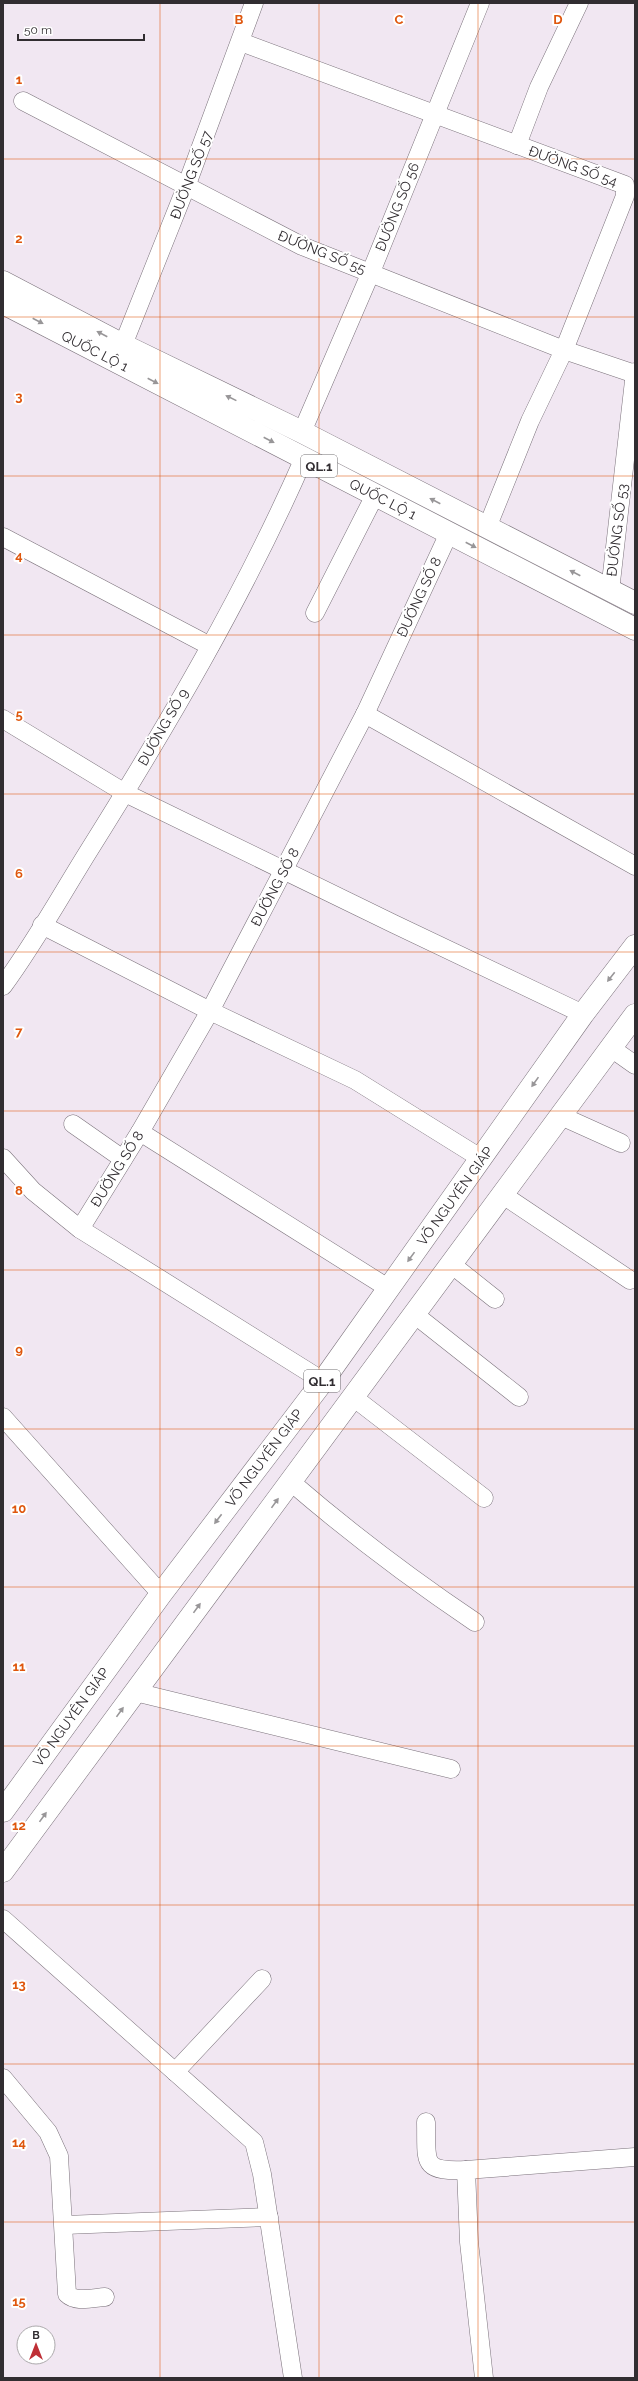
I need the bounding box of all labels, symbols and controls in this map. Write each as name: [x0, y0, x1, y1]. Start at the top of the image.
text: B: [235, 12, 244, 27]
text: C: [395, 12, 404, 27]
text: D: [553, 12, 563, 27]
scale bar: [18, 16, 144, 42]
text: 50 m: [24, 23, 52, 37]
text: 1: [16, 72, 23, 87]
street label: ĐƯỜNG SỐ 57: [165, 127, 215, 221]
street label: ĐƯỜNG SỐ 54: [526, 141, 621, 190]
street label: ĐƯỜNG SỐ 56: [370, 160, 422, 254]
street label: ĐƯỜNG SỐ 55: [276, 225, 369, 277]
text: 2: [15, 231, 23, 246]
one-way arrow: [32, 318, 43, 324]
street label: QUỐC LỘ 1: [59, 326, 132, 375]
one-way arrow: [96, 331, 108, 337]
one-way arrow: [147, 377, 159, 384]
text: 3: [15, 389, 23, 404]
one-way arrow: [226, 395, 237, 401]
one-way arrow: [263, 437, 275, 443]
road number: QL.1: [301, 455, 337, 477]
street label: QUỐC LỘ 1: [347, 474, 420, 523]
street label: ĐƯỜNG SỐ 53: [601, 482, 631, 577]
one-way arrow: [429, 498, 440, 504]
one-way arrow: [466, 542, 477, 548]
text: 4: [15, 548, 23, 563]
street label: ĐƯỜNG SỐ 8: [392, 554, 445, 640]
one-way arrow: [569, 570, 581, 577]
street label: ĐƯỜNG SỐ 9: [133, 685, 192, 768]
text: 5: [15, 707, 23, 722]
street label: ĐƯỜNG SỐ 8: [246, 844, 302, 929]
text: 6: [15, 866, 23, 881]
one-way arrow: [607, 971, 615, 982]
text: 7: [15, 1024, 23, 1039]
one-way arrow: [531, 1077, 539, 1088]
street label: ĐƯỜNG SỐ 8: [86, 1127, 147, 1210]
street label: VÕ NGUYÊN GIÁP: [413, 1143, 496, 1249]
text: 8: [15, 1183, 23, 1198]
one-way arrow: [407, 1252, 415, 1262]
text: 9: [15, 1342, 23, 1357]
road number: QL.1: [304, 1370, 340, 1392]
street label: VÕ NGUYÊN GIÁP: [221, 1405, 306, 1510]
one-way arrow: [270, 1498, 279, 1509]
text: 10: [12, 1501, 26, 1516]
one-way arrow: [213, 1514, 222, 1525]
one-way arrow: [193, 1603, 201, 1613]
text: 11: [13, 1659, 26, 1674]
street label: VÕ NGUYÊN GIÁP: [29, 1664, 112, 1770]
one-way arrow: [116, 1707, 124, 1718]
one-way arrow: [39, 1812, 47, 1822]
text: 12: [12, 1818, 26, 1833]
text: 13: [12, 1977, 26, 1992]
text: 14: [12, 2135, 26, 2150]
text: 15: [12, 2294, 26, 2309]
north arrow: [16, 2325, 56, 2365]
text: B: [32, 2329, 40, 2342]

